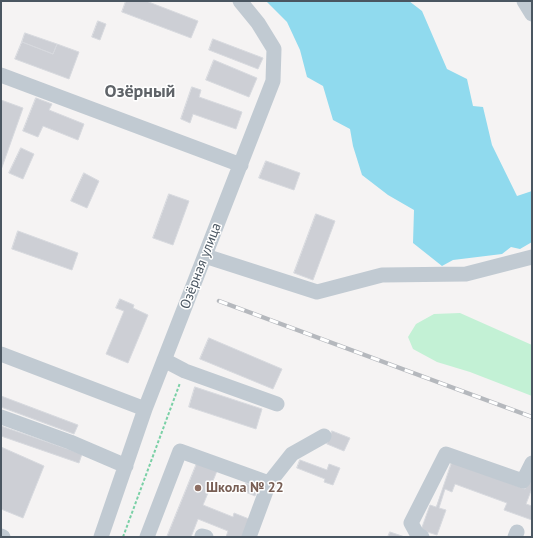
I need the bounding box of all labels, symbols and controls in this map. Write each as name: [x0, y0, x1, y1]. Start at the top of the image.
district label: Озёрный: [105, 81, 175, 103]
street label: Озёрная улица: [177, 221, 225, 311]
place label: Школа № 22: [206, 480, 284, 496]
marker: Школа № 22: [193, 483, 203, 493]

